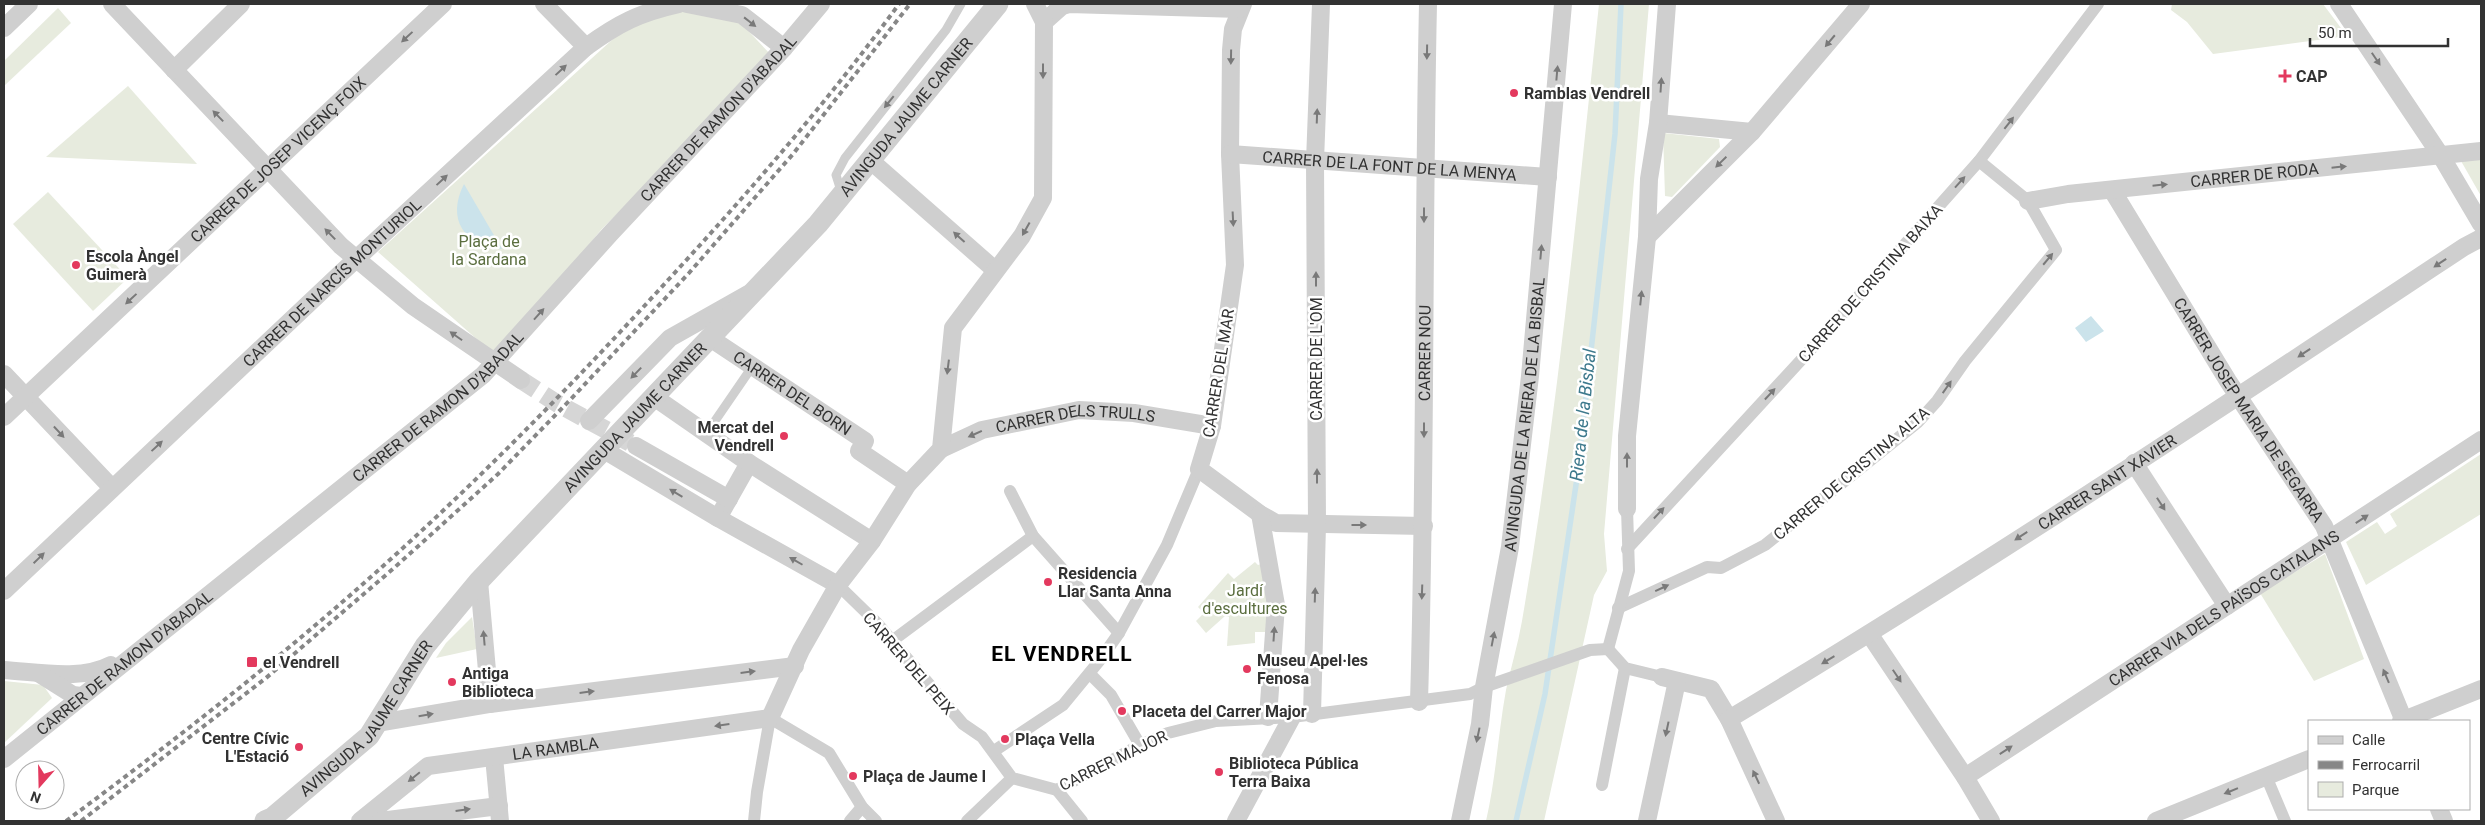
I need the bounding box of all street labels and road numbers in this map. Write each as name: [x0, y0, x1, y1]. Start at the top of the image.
street label: CARRER DE RAMON D'ABADAL: [636, 31, 801, 206]
street label: AVINGUDA JAUME CARNER: [836, 34, 977, 200]
street label: CARRER DE JOSEP VICENÇ FOIX: [187, 73, 370, 247]
street label: CARRER DE LA FONT DE LA MENYA: [1262, 147, 1518, 185]
street label: CARRER DE RODA: [2189, 159, 2320, 191]
street label: CARRER DE NARCÍS MONTURIOL: [239, 195, 425, 371]
street label: CARRER DE CRISTINA BAIXA: [1794, 200, 1947, 366]
street label: AVINGUDA DE LA RIERA DE LA BISBAL: [1501, 276, 1549, 553]
street label: CARRER JOSEP MARIA DE SEGARRA: [2170, 294, 2328, 526]
street label: CARRER DE L'OM: [1307, 297, 1326, 421]
street label: CARRER NOU: [1415, 305, 1435, 401]
street label: CARRER DEL MAR: [1199, 307, 1238, 439]
street label: CARRER DE RAMON D'ABADAL: [349, 328, 528, 486]
street label: AVINGUDA JAUME CARNER: [559, 339, 710, 496]
street label: CARRER DEL BORN: [729, 347, 855, 439]
street label: CARRER DELS TRULLS: [994, 401, 1157, 437]
street label: CARRER DE CRISTINA ALTA: [1770, 402, 1933, 544]
street label: CARRER SANT XAVIER: [2034, 431, 2180, 534]
street label: CARRER VIA DELS PAÏSOS CATALANS: [2105, 526, 2343, 691]
street label: CARRER DE RAMON D'ABADAL: [33, 587, 217, 739]
street label: CARRER DEL PEIX: [859, 608, 958, 718]
street label: AVINGUDA JAUME CARNER: [296, 636, 436, 801]
street label: CARRER MAJOR: [1056, 726, 1170, 795]
street label: LA RAMBLA: [511, 733, 600, 764]

